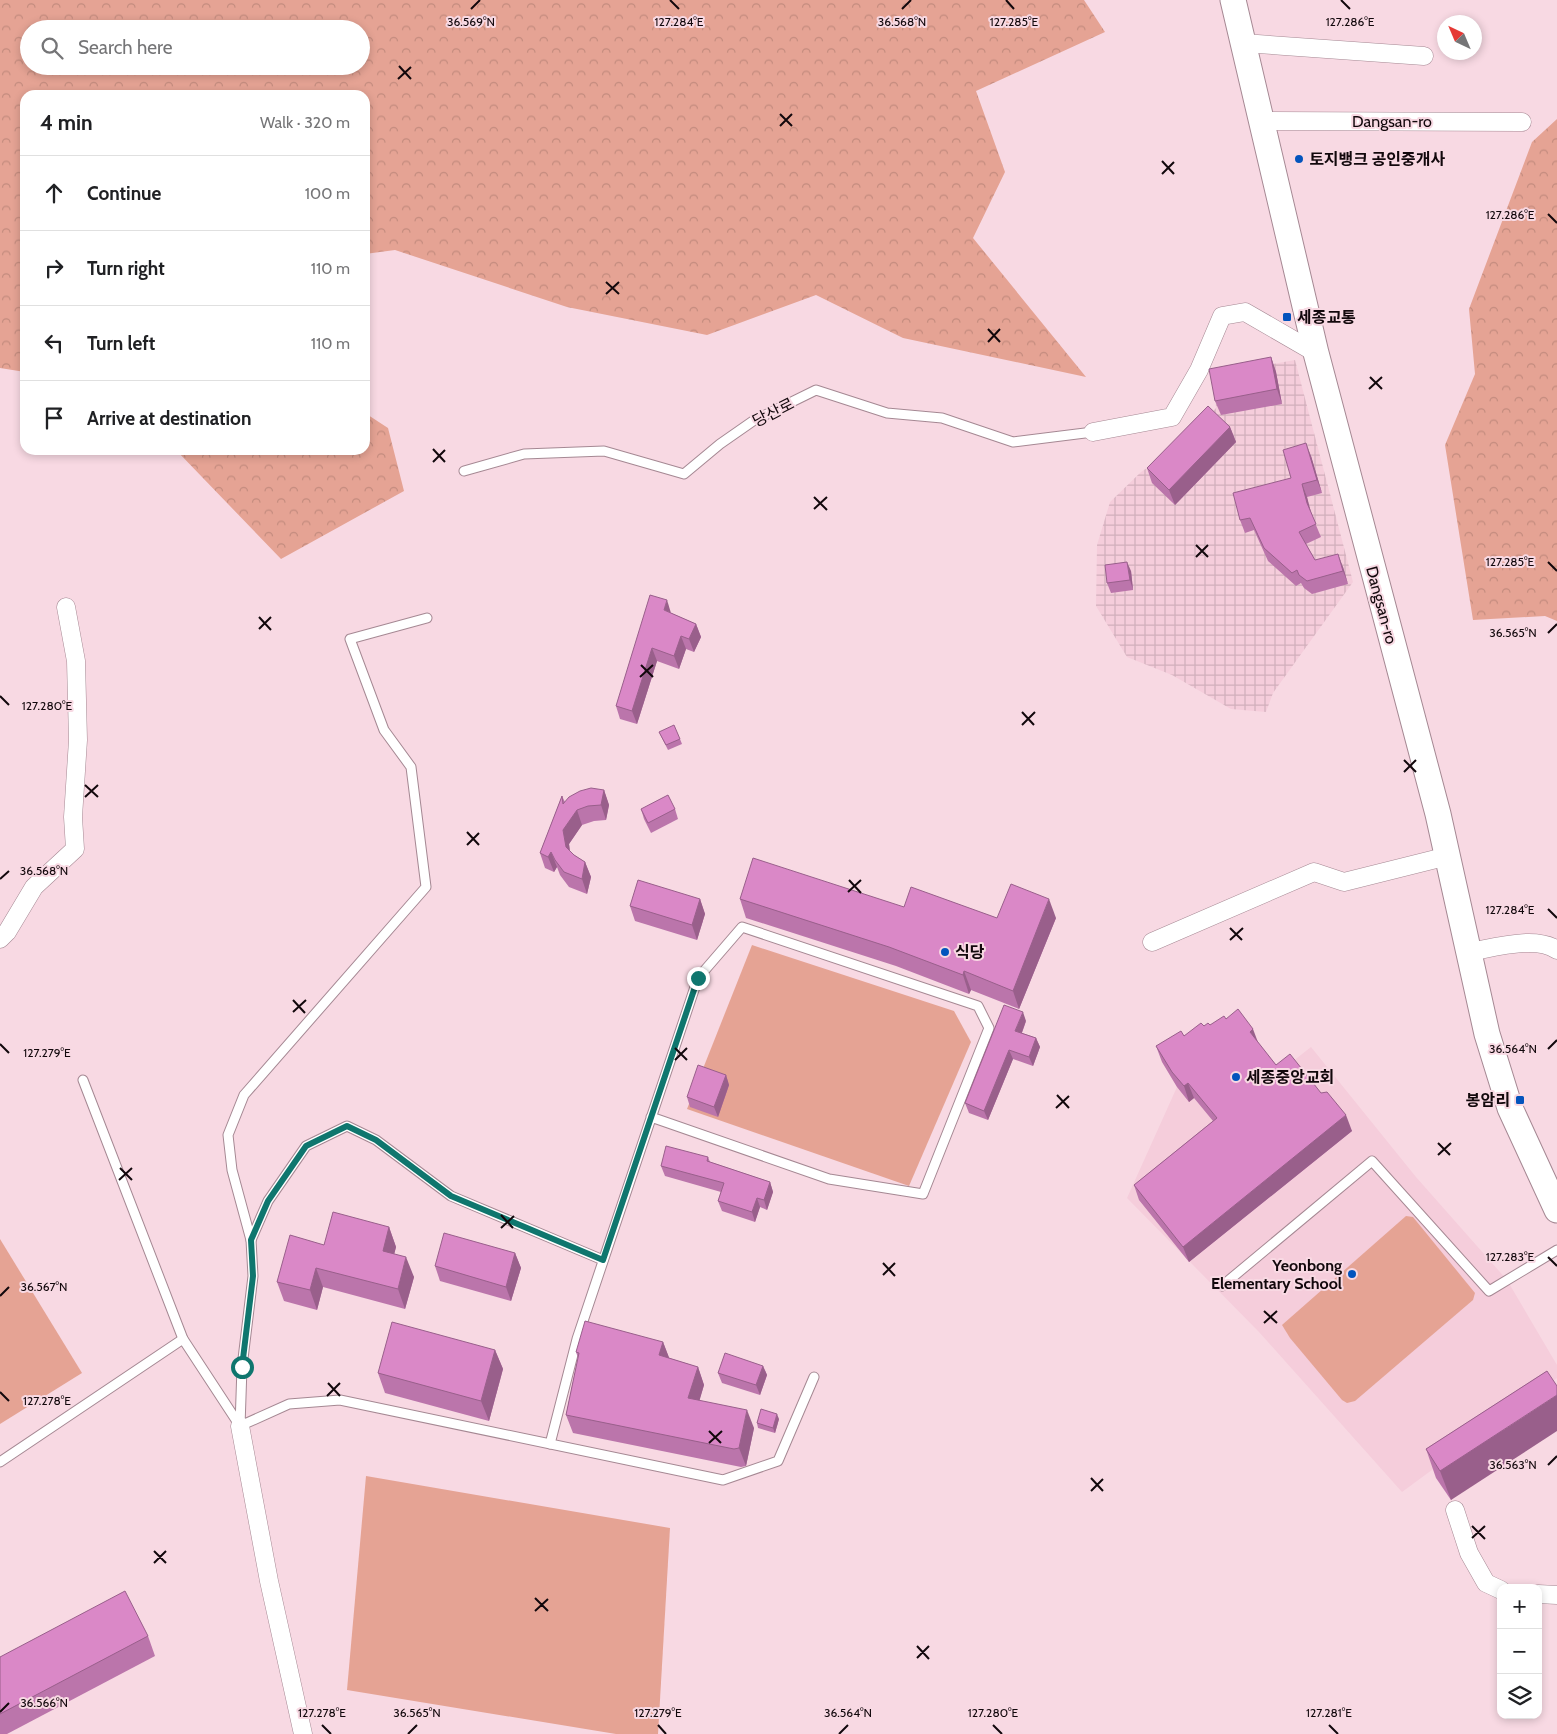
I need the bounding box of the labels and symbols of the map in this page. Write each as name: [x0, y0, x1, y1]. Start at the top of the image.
text: 36.569°N: [447, 14, 495, 29]
text: 127.284°E: [655, 14, 704, 29]
text: 36.568°N: [878, 14, 926, 29]
text: 127.285°E: [990, 14, 1039, 29]
text: 127.286°E: [1326, 14, 1375, 29]
north arrow: [1437, 15, 1482, 60]
street label: Dangsan-ro: [1352, 112, 1432, 131]
place label: 토지뱅크 공인중개사: [1309, 150, 1445, 169]
marker: 토지뱅크 공인중개사: [1293, 153, 1305, 165]
text: 127.286°E: [1486, 207, 1535, 222]
place label: 세종교통: [1297, 308, 1356, 327]
marker: 세종교통: [1281, 311, 1293, 323]
street label: 당산로: [749, 394, 797, 431]
text: 127.285°E: [1486, 554, 1535, 569]
street label: Dangsan-ro: [1362, 564, 1401, 646]
text: 36.565°N: [1489, 625, 1537, 640]
text: 127.280°E: [22, 698, 73, 713]
text: 36.568°N: [20, 863, 68, 878]
text: 127.284°E: [1486, 902, 1535, 917]
place label: 식당: [955, 943, 985, 962]
marker: 식당: [939, 946, 951, 958]
route end: [687, 967, 710, 990]
text: 36.564°N: [1489, 1041, 1537, 1056]
text: 127.279°E: [23, 1045, 71, 1060]
place label: 세종중앙교회: [1246, 1068, 1334, 1087]
marker: 세종중앙교회: [1230, 1071, 1242, 1083]
place label: 봉암리: [1466, 1091, 1510, 1110]
marker: 봉암리: [1514, 1094, 1526, 1106]
text: 127.283°E: [1486, 1249, 1535, 1264]
place label: Yeonbong Elementary School: [1211, 1256, 1342, 1293]
marker: Yeonbong Elementary School: [1346, 1268, 1358, 1280]
text: 36.567°N: [21, 1279, 68, 1294]
route start: [231, 1356, 254, 1379]
text: 127.278°E: [23, 1393, 71, 1408]
text: 36.563°N: [1489, 1457, 1537, 1472]
text: 36.566°N: [20, 1695, 68, 1710]
text: 127.278°E: [298, 1705, 346, 1720]
text: 36.565°N: [393, 1705, 441, 1720]
text: 127.279°E: [634, 1705, 682, 1720]
text: 36.564°N: [824, 1705, 872, 1720]
text: 127.280°E: [968, 1705, 1019, 1720]
text: 127.281°E: [1306, 1705, 1352, 1720]

